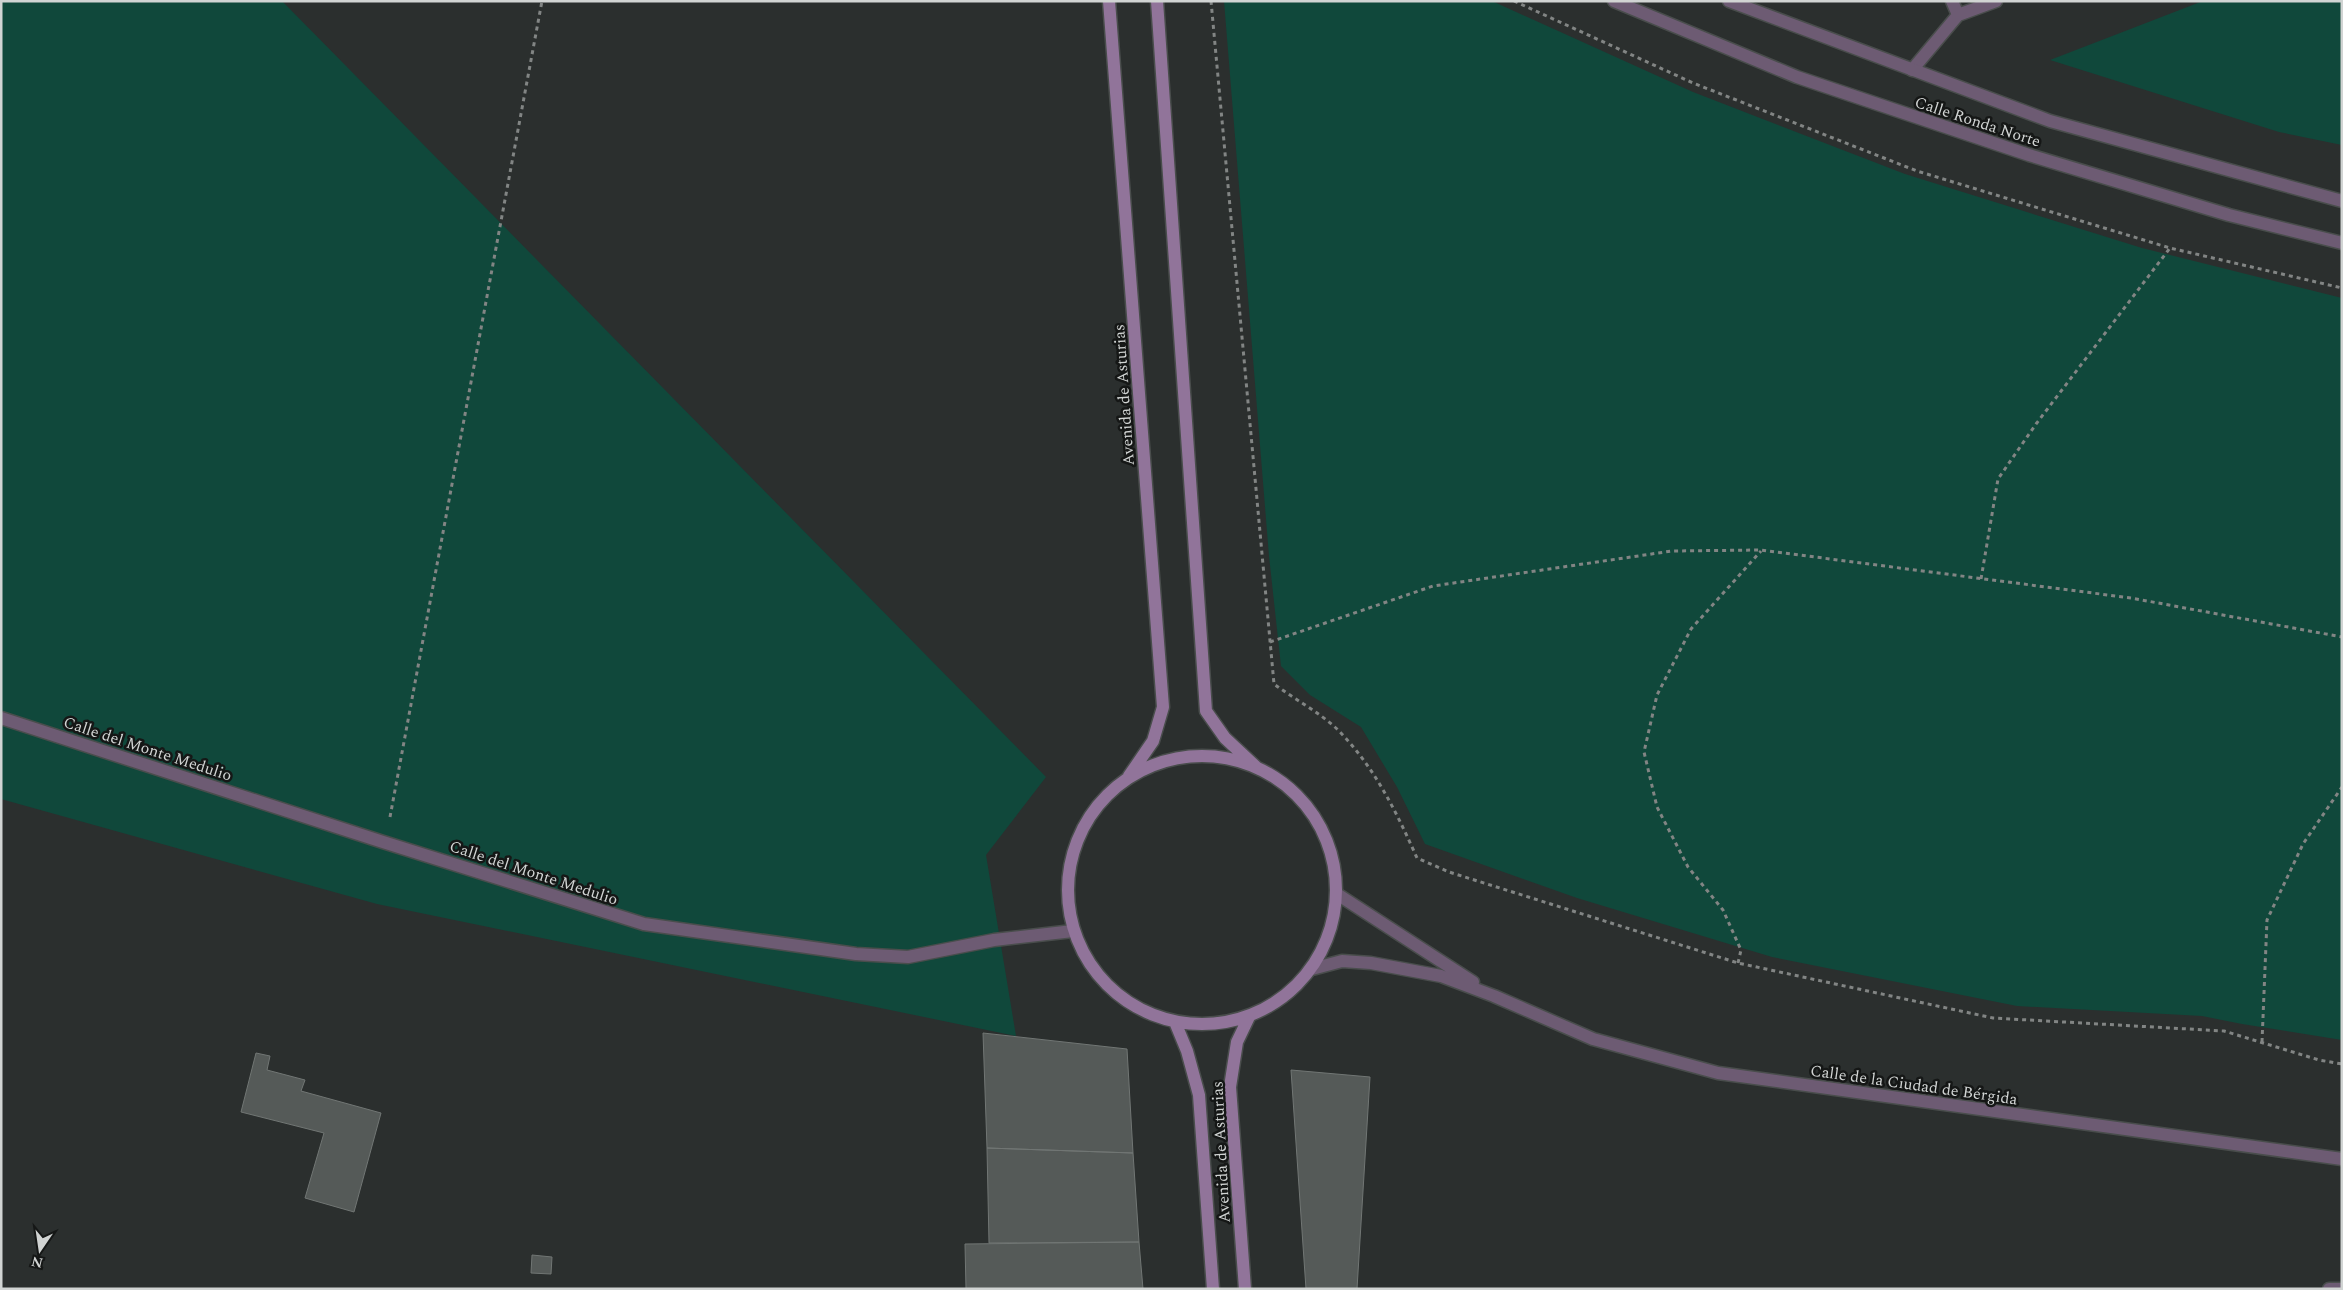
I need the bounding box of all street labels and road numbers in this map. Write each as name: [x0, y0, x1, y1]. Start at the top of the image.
street label: Calle Ronda Norte: [1912, 90, 2044, 154]
street label: Avenida de Asturias: [1107, 323, 1141, 467]
street label: Calle del Monte Medulio: [60, 710, 235, 788]
street label: Calle del Monte Medulio: [446, 834, 621, 912]
street label: Calle de la Ciudad de Bérgida: [1809, 1059, 2019, 1111]
street label: Avenida de Asturias: [1205, 1081, 1237, 1223]

